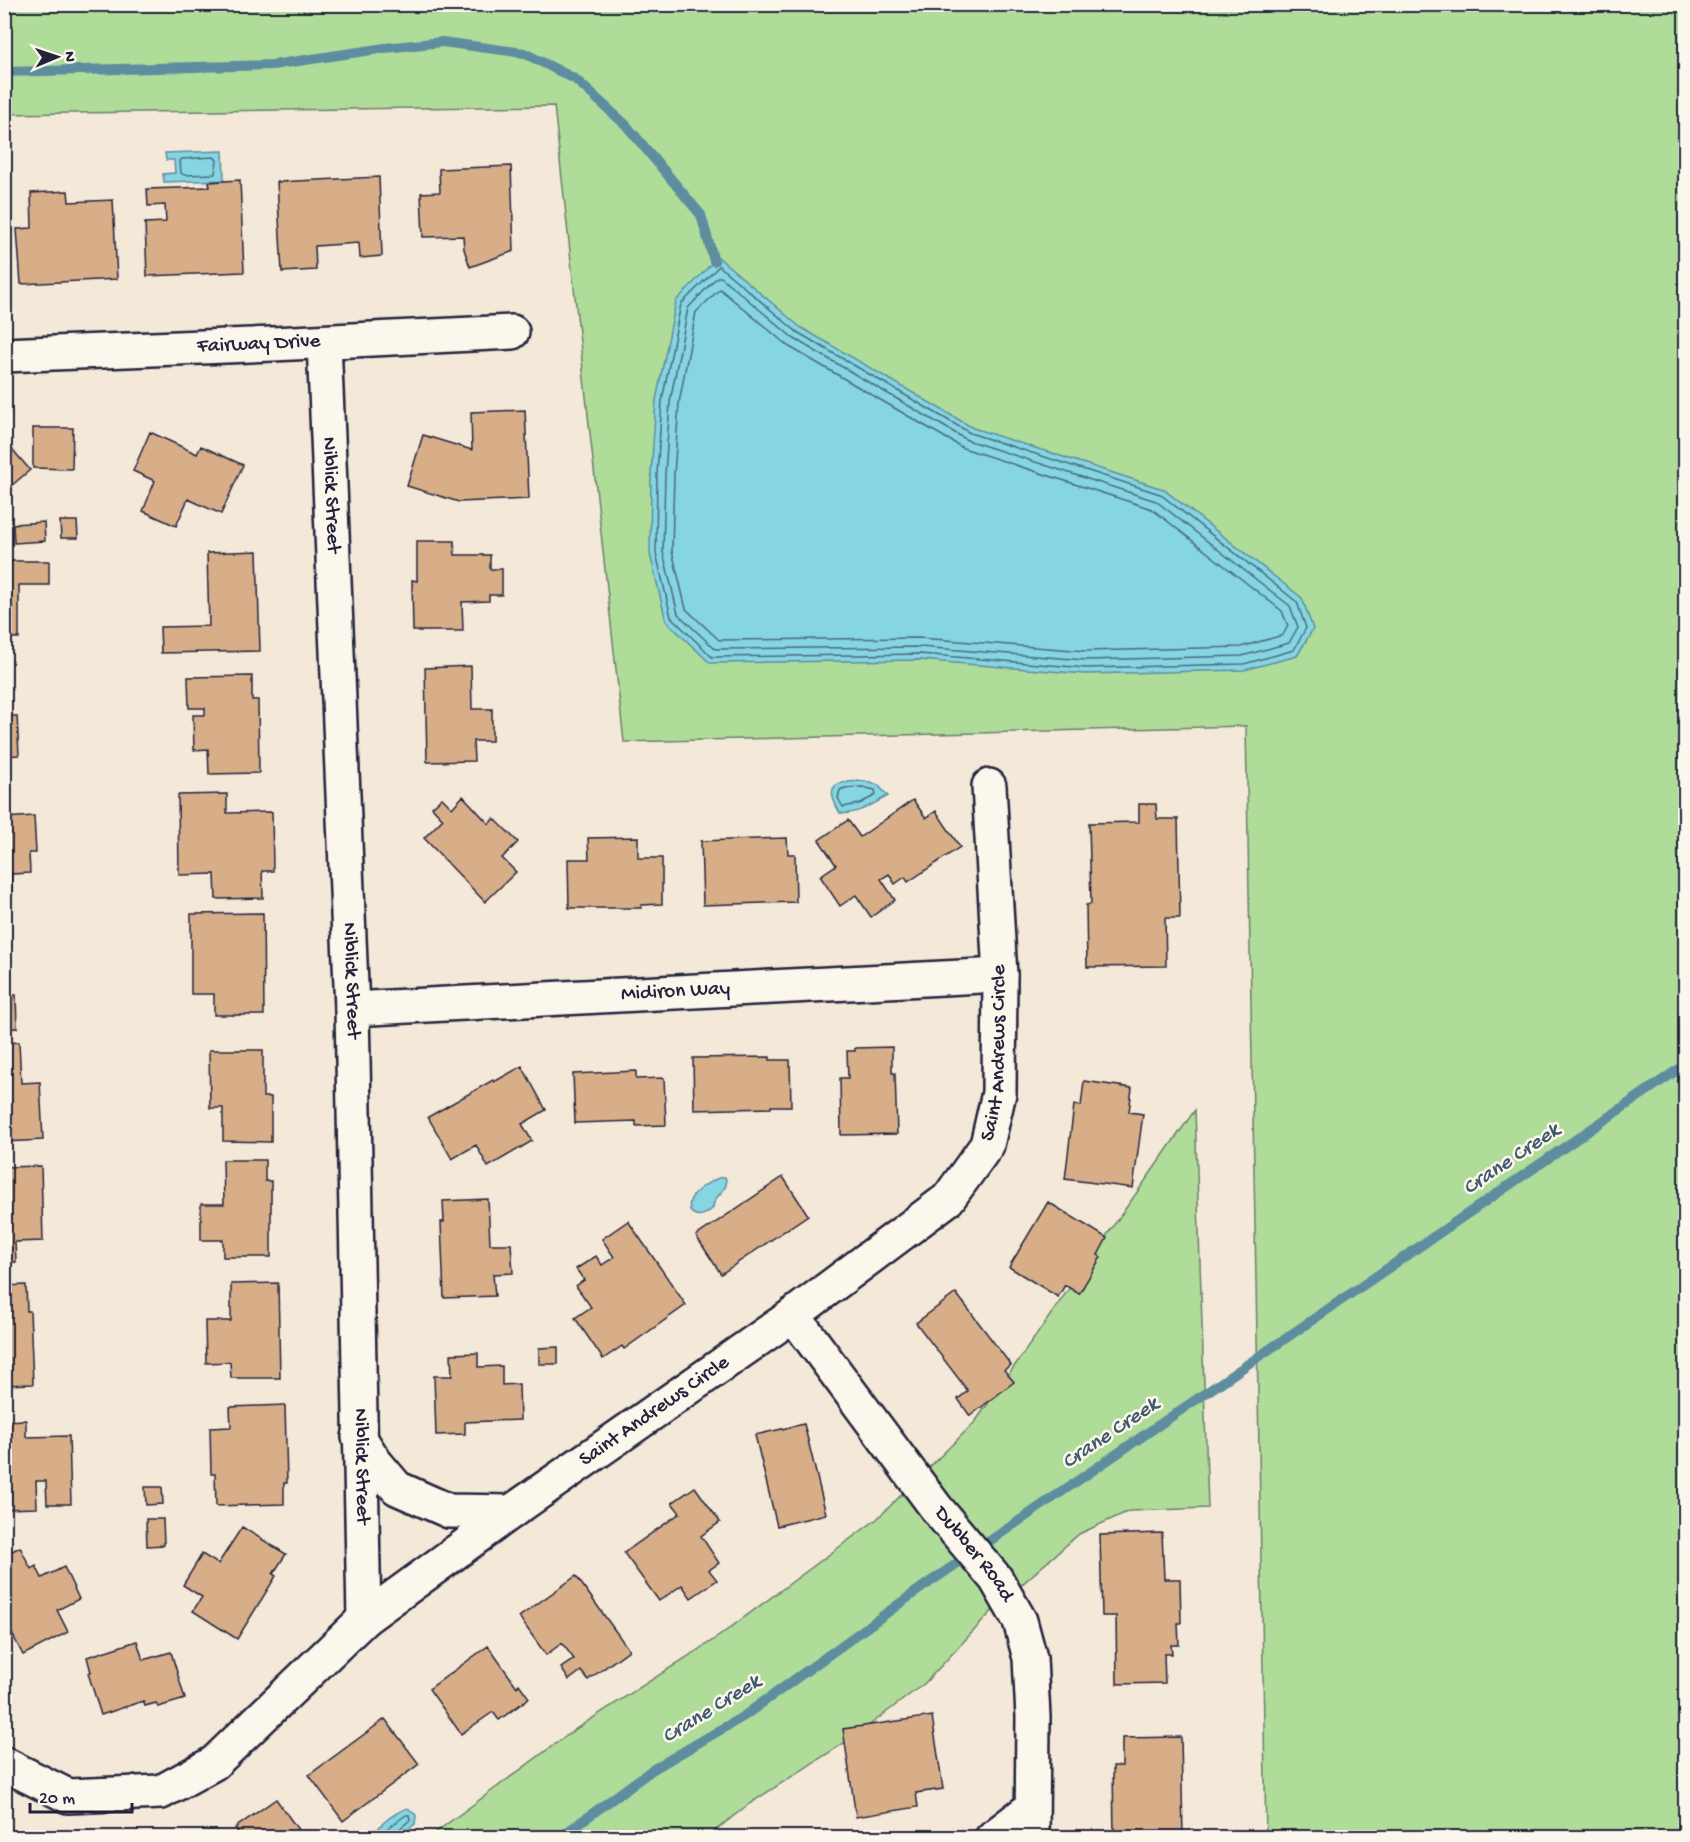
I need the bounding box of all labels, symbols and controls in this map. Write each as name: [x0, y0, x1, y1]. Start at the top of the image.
north arrow: [27, 27, 87, 87]
text: N: [59, 51, 78, 63]
street label: Fairway Drive: [196, 329, 322, 360]
street label: Niblick Street: [315, 436, 345, 556]
street label: Niblick Street: [336, 922, 365, 1041]
street label: Saint Andrews Circle: [976, 963, 1013, 1144]
street label: Midiron Way: [620, 977, 731, 1007]
water label: Crane Creek: [1459, 1117, 1567, 1202]
street label: Saint Andrews Circle: [575, 1350, 735, 1473]
water label: Crane Creek: [1058, 1391, 1166, 1476]
street label: Niblick Street: [347, 1408, 375, 1527]
street label: Dubber Road: [927, 1500, 1020, 1608]
water label: Crane Creek: [658, 1668, 768, 1750]
scale bar: [30, 1776, 132, 1814]
text: 20 m: [39, 1789, 75, 1810]

